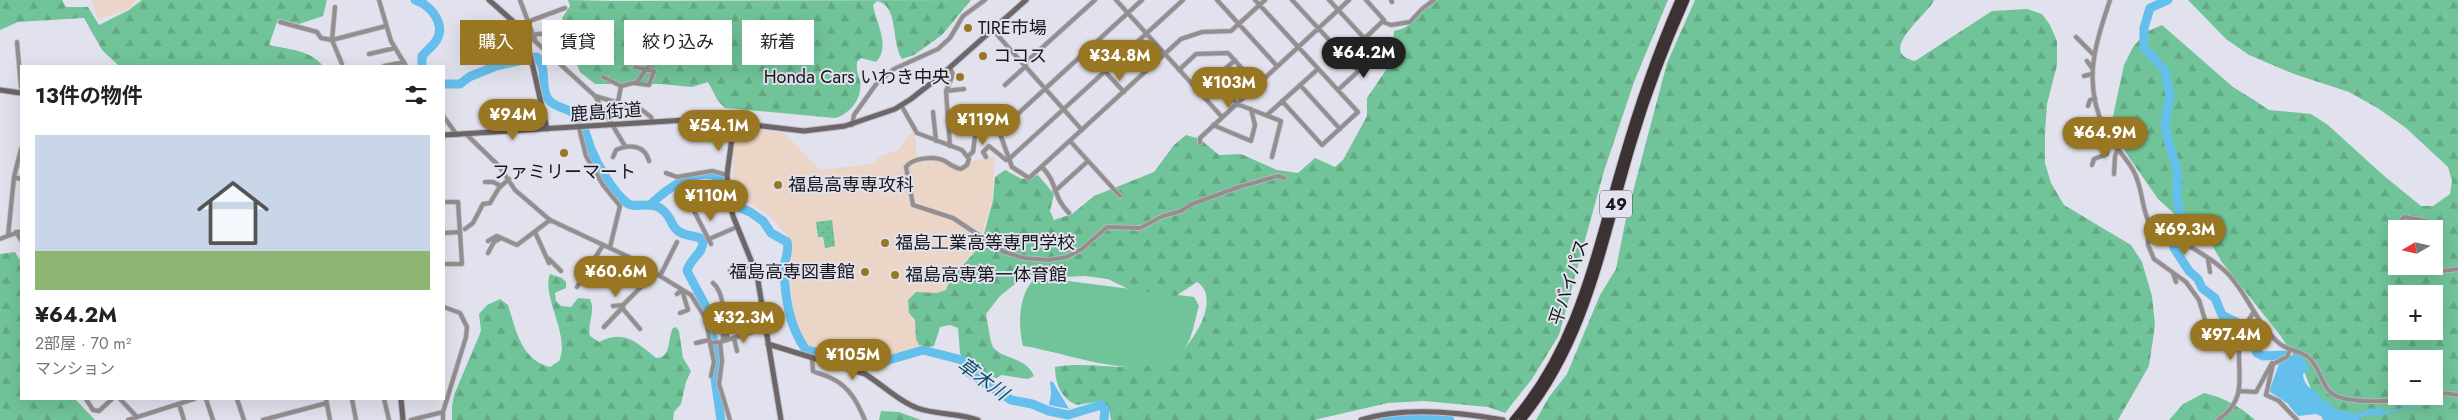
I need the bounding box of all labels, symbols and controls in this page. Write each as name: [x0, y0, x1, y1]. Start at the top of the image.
place label: TIRE市場: [978, 15, 1047, 41]
chip: 購入: [460, 20, 532, 65]
chip: 賃貸: [542, 20, 614, 65]
chip: 絞り込み: [624, 20, 732, 65]
chip: 新着: [742, 20, 814, 65]
marker: TIRE市場: [962, 22, 974, 34]
pin: ¥64.2M: [1323, 36, 1405, 79]
pin: ¥34.8M: [1079, 39, 1161, 82]
text: ¥64.2M: [1333, 41, 1395, 64]
place label: ココス: [993, 43, 1047, 69]
text: ¥34.8M: [1089, 44, 1151, 67]
marker: ココス: [977, 50, 989, 62]
place label: Honda Cars いわき中央: [764, 64, 950, 90]
pin: ¥103M: [1194, 66, 1264, 109]
marker: Honda Cars いわき中央: [954, 71, 966, 83]
text: ¥103M: [1202, 71, 1256, 94]
text: 13件の物件: [35, 81, 143, 111]
icon: filters: [402, 81, 430, 109]
street label: 鹿島街道: [569, 97, 643, 127]
pin: ¥94M: [483, 98, 543, 141]
text: ¥94M: [490, 103, 536, 126]
pin: ¥119M: [948, 104, 1018, 146]
text: ¥119M: [957, 108, 1009, 131]
pin: ¥54.1M: [678, 110, 760, 152]
text: ¥54.1M: [689, 114, 749, 137]
pin: ¥64.9M: [2064, 116, 2146, 159]
text: ¥64.9M: [2074, 121, 2136, 144]
marker: ファミリーマート: [558, 147, 570, 159]
place label: ファミリーマート: [492, 159, 636, 185]
icon: home: [188, 168, 278, 258]
place label: 福島高専専攻科: [788, 172, 914, 198]
marker: 福島高専専攻科: [772, 179, 784, 191]
pin: ¥110M: [676, 180, 746, 222]
text: ¥110M: [685, 184, 737, 207]
road number: 49: [1600, 190, 1632, 218]
pin: ¥69.3M: [2144, 214, 2226, 256]
text: ¥69.3M: [2155, 218, 2215, 241]
north arrow: [2388, 220, 2442, 275]
map controls: [2388, 220, 2443, 405]
place label: 福島工業高等専門学校: [895, 230, 1075, 256]
street label: 平バイパス: [1543, 235, 1595, 329]
marker: 福島工業高等専門学校: [879, 237, 891, 249]
pin: ¥60.6M: [575, 256, 657, 298]
place label: 福島高専図書館: [729, 259, 855, 285]
text: ¥60.6M: [585, 260, 647, 283]
place label: 福島高専第一体育館: [905, 262, 1067, 288]
marker: 福島高専図書館: [859, 266, 871, 278]
marker: 福島高専第一体育館: [889, 269, 901, 281]
button: +: [2388, 285, 2443, 340]
text: ¥64.2M: [35, 300, 117, 330]
pin: ¥32.3M: [703, 302, 785, 344]
text: ¥32.3M: [714, 306, 774, 329]
pin: ¥97.4M: [2190, 318, 2272, 361]
text: ¥97.4M: [2201, 323, 2261, 346]
text: 2部屋 · 70 m²: [35, 332, 131, 355]
pin: ¥105M: [818, 338, 888, 381]
text: ¥105M: [826, 343, 880, 366]
button: −: [2388, 350, 2443, 405]
water label: 草木川: [952, 351, 1016, 408]
text: マンション: [35, 357, 115, 380]

